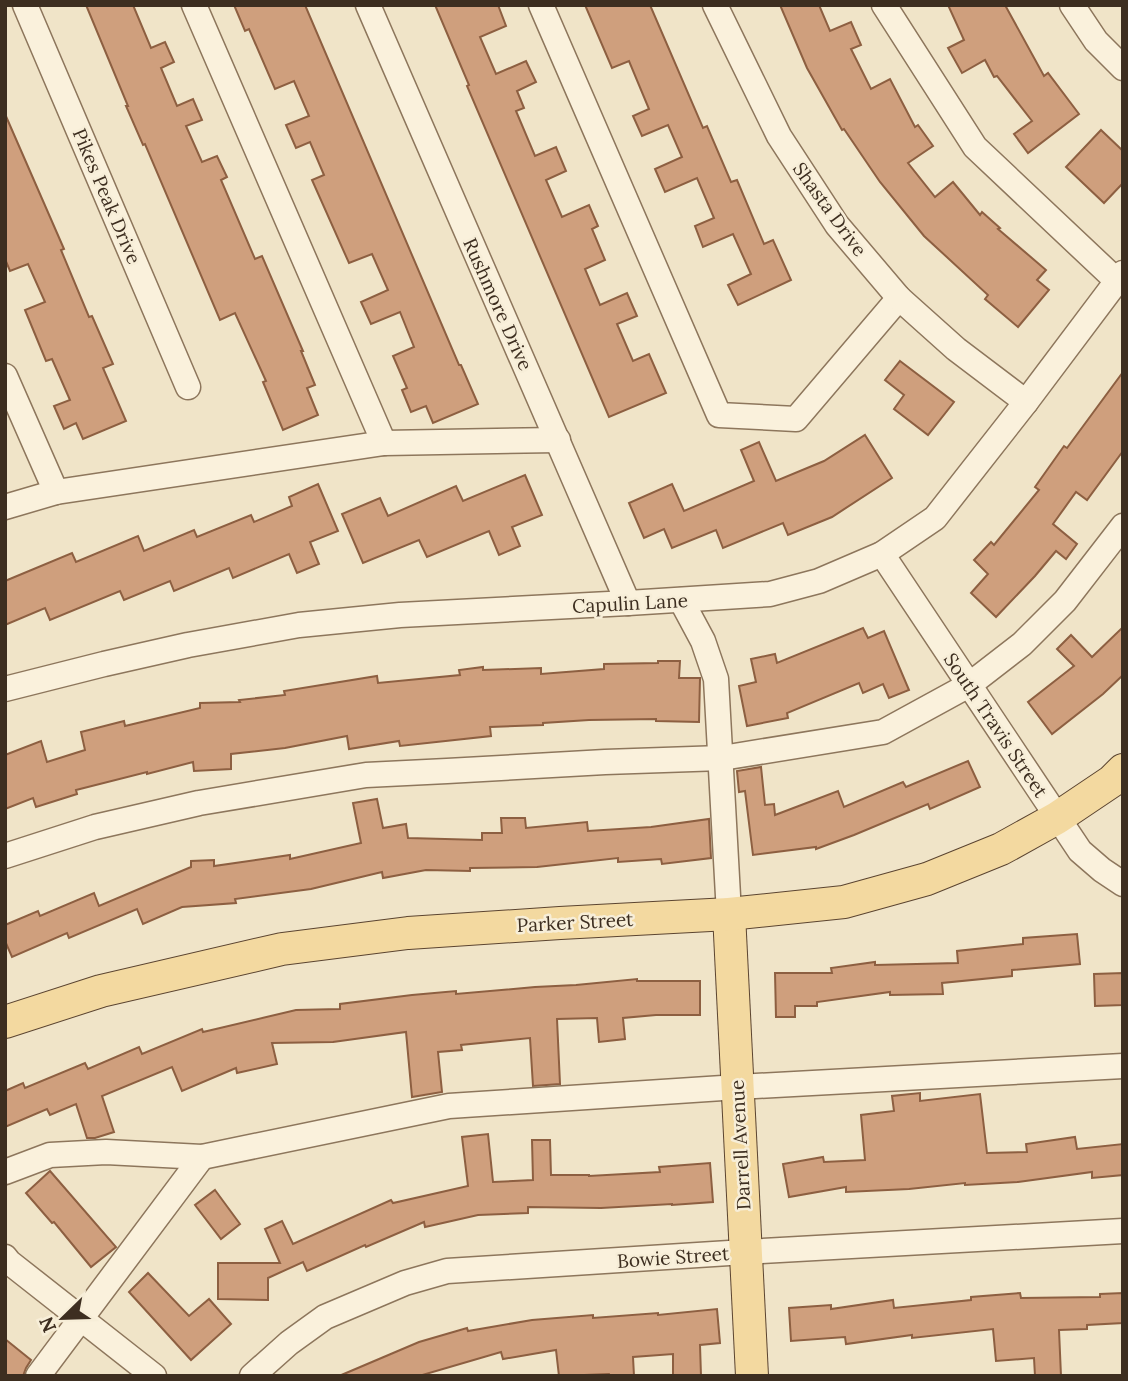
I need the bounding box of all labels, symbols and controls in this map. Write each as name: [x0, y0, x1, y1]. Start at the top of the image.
street label: Pikes Peak Drive: [68, 125, 146, 267]
street label: Shasta Drive: [788, 157, 872, 261]
street label: Rushmore Drive: [458, 234, 538, 374]
street label: Capulin Lane: [572, 588, 688, 618]
street label: South Travis Street: [939, 648, 1054, 802]
street label: Parker Street: [516, 907, 635, 937]
street label: Darrell Avenue: [725, 1079, 755, 1211]
street label: Bowie Street: [616, 1241, 731, 1273]
north arrow: [28, 1283, 98, 1353]
text: N: [33, 1313, 61, 1336]

